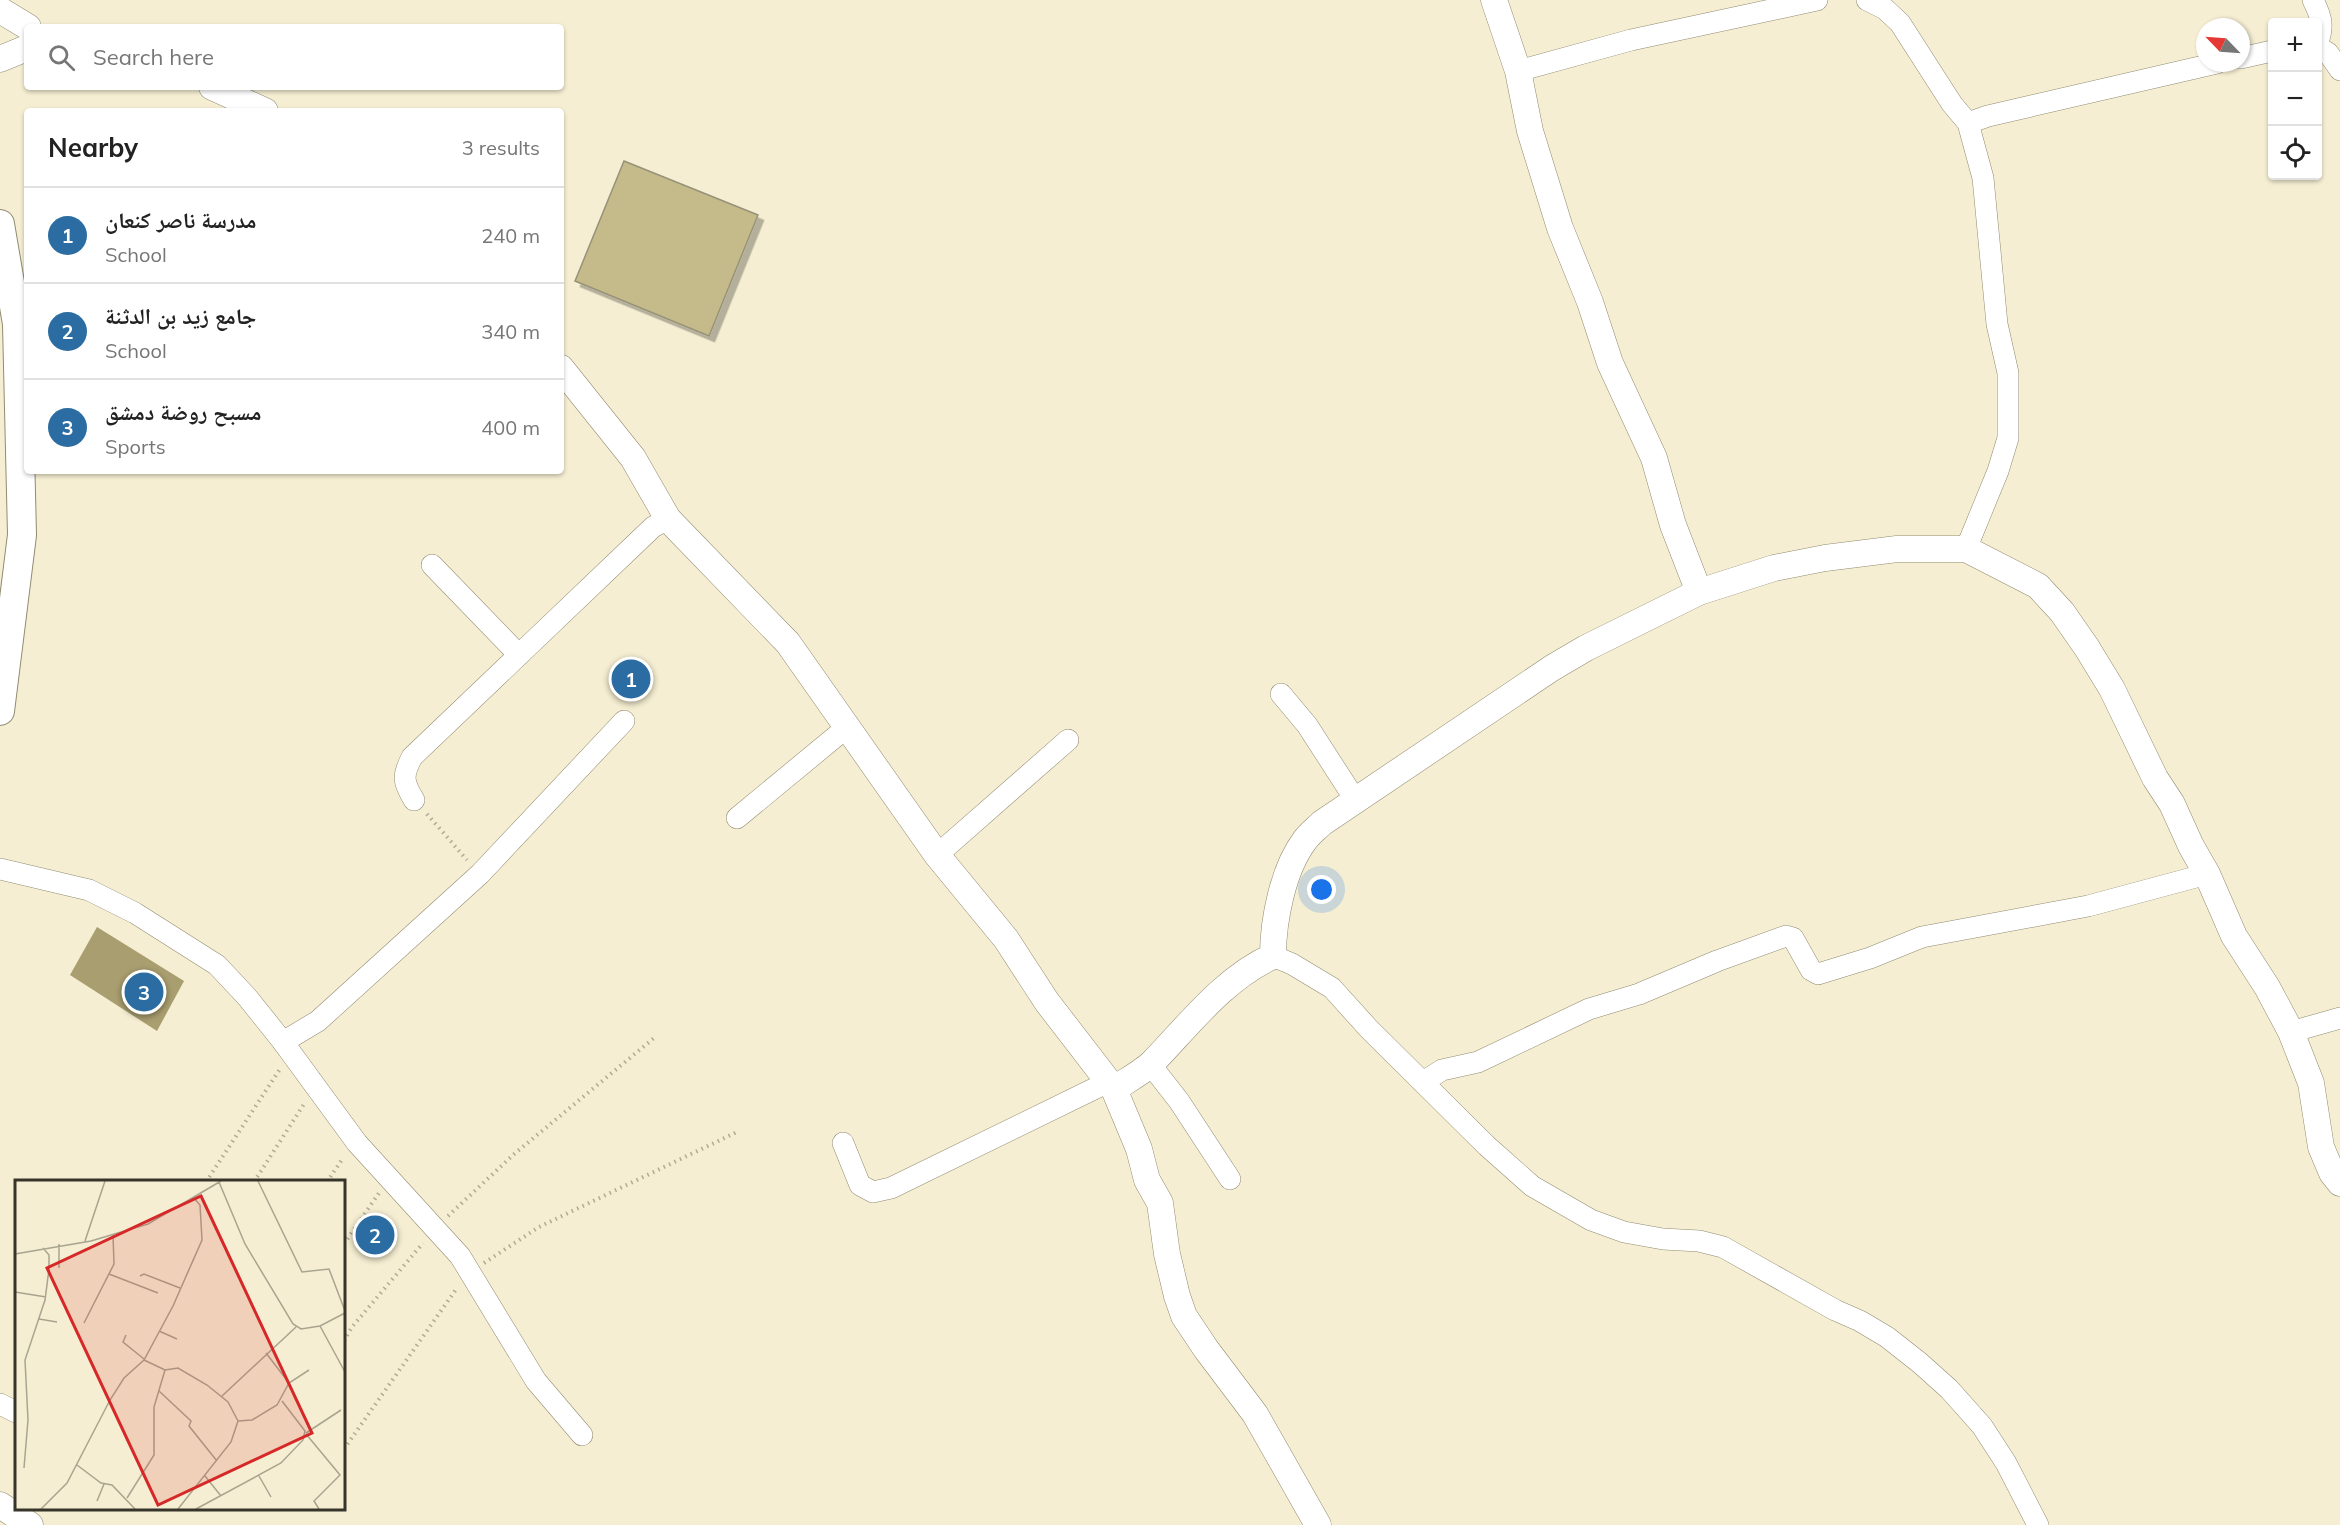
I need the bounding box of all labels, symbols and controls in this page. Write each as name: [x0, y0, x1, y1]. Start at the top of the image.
north arrow: [2196, 18, 2250, 72]
map controls: [2268, 18, 2322, 180]
button: +: [2268, 18, 2322, 72]
search box: [24, 24, 564, 90]
icon: search: [45, 41, 78, 74]
text: Search here: [93, 43, 214, 71]
button: −: [2268, 72, 2322, 126]
button: locate: [2268, 126, 2322, 180]
text: Nearby: [48, 131, 138, 164]
text: 3 results: [462, 135, 540, 160]
text: مدرسة ناصر كنعان: [105, 206, 256, 234]
text: 1: [62, 223, 74, 248]
text: 240 m: [481, 223, 540, 248]
text: School: [105, 242, 167, 267]
text: جامع زيد بن الدثنة: [105, 302, 256, 330]
text: 2: [62, 319, 74, 344]
text: 340 m: [481, 319, 540, 344]
text: School: [105, 338, 167, 363]
text: مسبح روضة دمشق: [105, 398, 261, 426]
text: 3: [62, 415, 74, 440]
text: 400 m: [481, 415, 540, 440]
text: Sports: [105, 434, 166, 459]
pin: 1: [612, 656, 650, 702]
your location: [1307, 875, 1336, 904]
pin: 3: [124, 970, 164, 1014]
inset map: [15, 1180, 345, 1510]
pin: 2: [356, 1212, 394, 1258]

